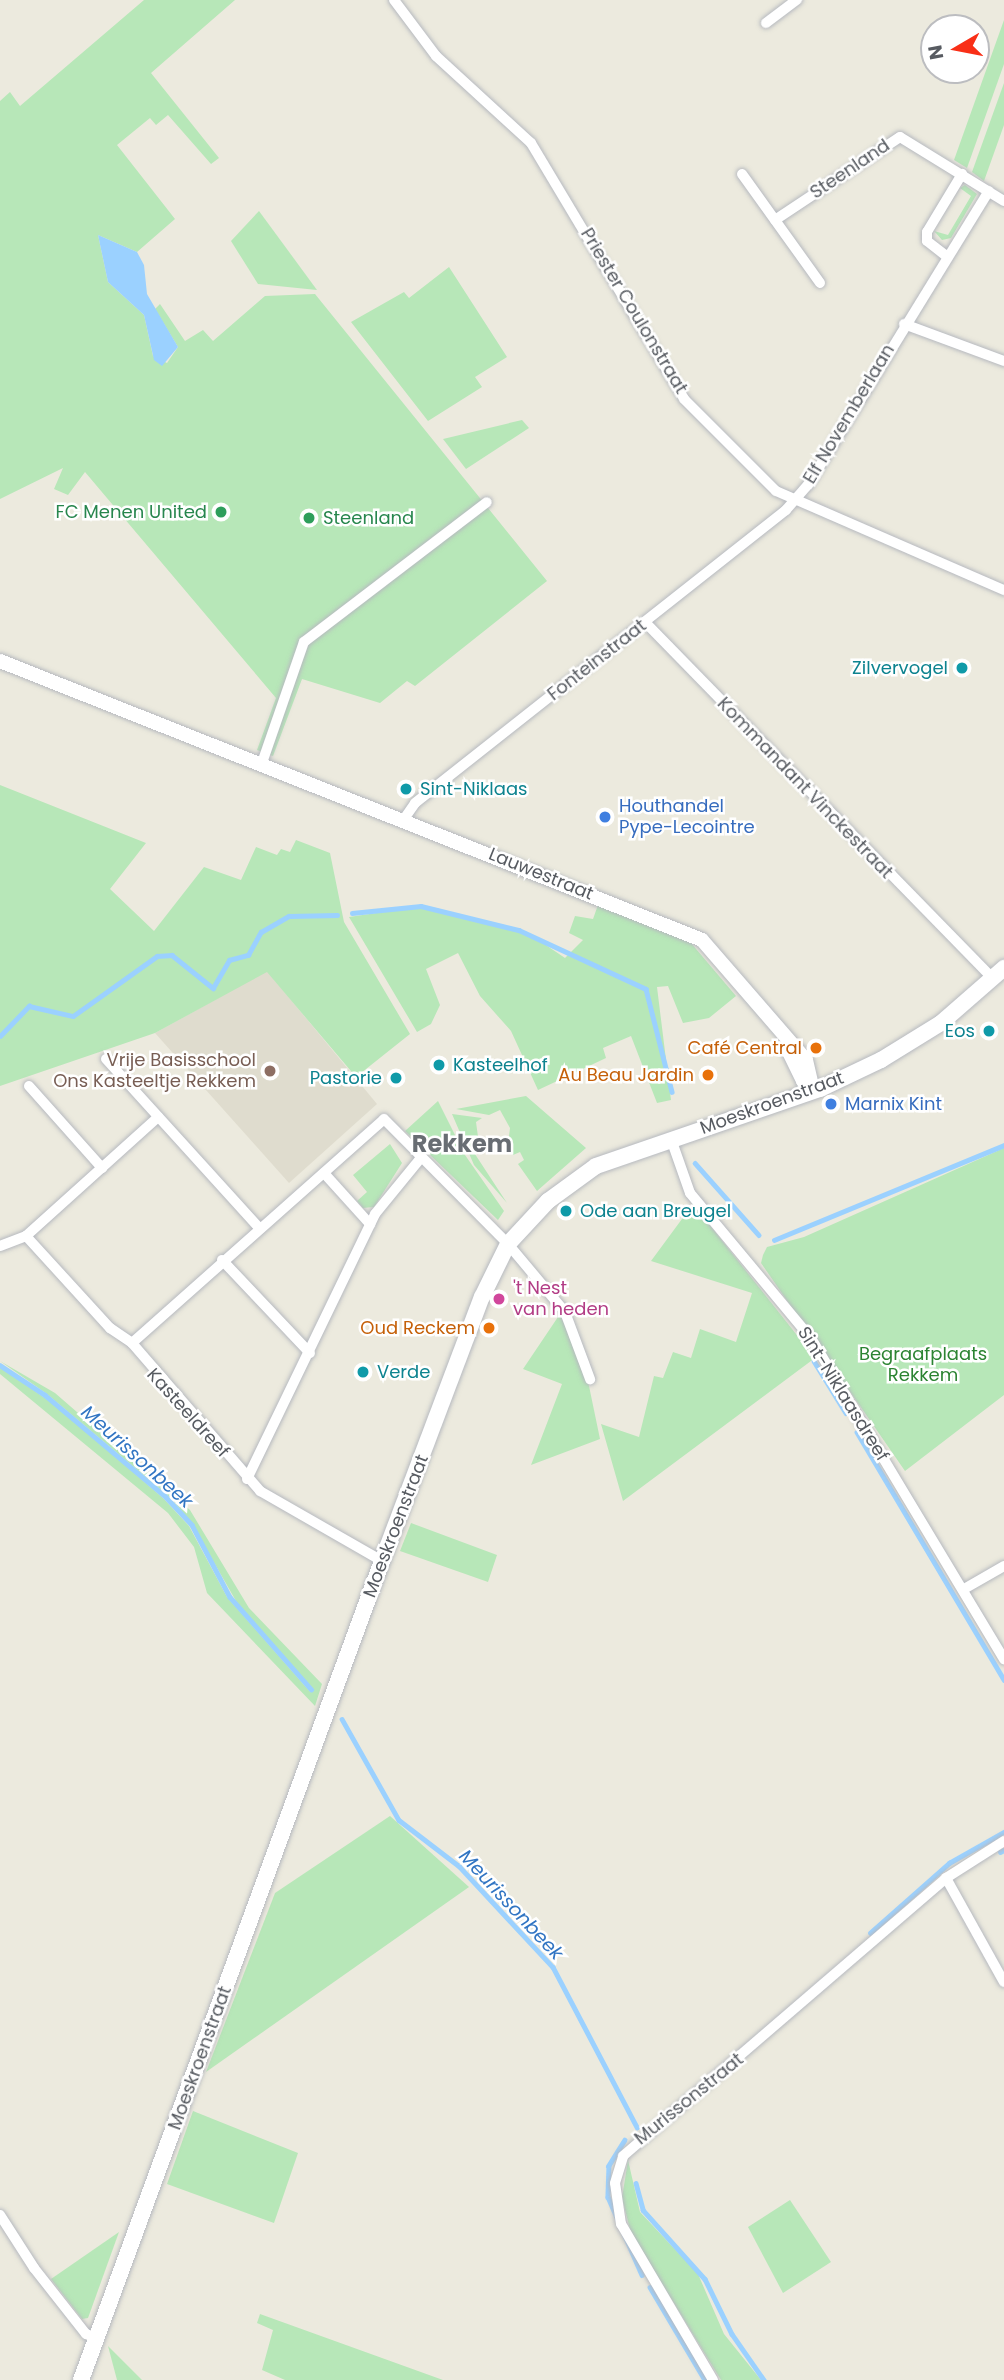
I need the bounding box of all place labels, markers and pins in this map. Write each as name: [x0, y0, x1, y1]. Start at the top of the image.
place label: FC Menen United: [56, 501, 207, 523]
marker: FC Menen United: [213, 504, 229, 520]
place label: Steenland: [323, 507, 414, 529]
marker: Steenland: [301, 510, 317, 526]
place label: Zilvervogel: [852, 657, 948, 679]
marker: Zilvervogel: [954, 660, 970, 676]
place label: Sint-Niklaas: [420, 778, 527, 800]
marker: Sint-Niklaas: [398, 781, 414, 797]
place label: Houthandel Pype-Lecointre: [619, 796, 755, 838]
marker: Houthandel Pype-Lecointre: [597, 809, 613, 825]
place label: Eos: [945, 1020, 975, 1042]
marker: Eos: [981, 1023, 997, 1039]
place label: Café Central: [688, 1037, 802, 1059]
marker: Café Central: [808, 1040, 824, 1056]
place label: Vrije Basisschool Ons Kasteeltje Rekkem: [53, 1050, 256, 1092]
place label: Kasteelhof: [453, 1054, 548, 1076]
marker: Kasteelhof: [431, 1057, 447, 1073]
marker: Vrije Basisschool Ons Kasteeltje Rekkem: [262, 1063, 278, 1079]
place label: Au Beau Jardin: [558, 1064, 694, 1086]
place label: Pastorie: [310, 1067, 382, 1089]
marker: Au Beau Jardin: [700, 1067, 716, 1083]
marker: Pastorie: [388, 1070, 404, 1086]
place label: Marnix Kint: [845, 1093, 942, 1115]
marker: Marnix Kint: [823, 1096, 839, 1112]
place label: Ode aan Breugel: [580, 1200, 731, 1222]
marker: Ode aan Breugel: [558, 1203, 574, 1219]
place label: 't Nest van heden: [513, 1278, 609, 1320]
marker: 't Nest van heden: [491, 1291, 507, 1307]
place label: Oud Reckem: [360, 1317, 475, 1339]
marker: Oud Reckem: [481, 1320, 497, 1336]
place label: Verde: [377, 1361, 430, 1383]
marker: Verde: [355, 1364, 371, 1380]

